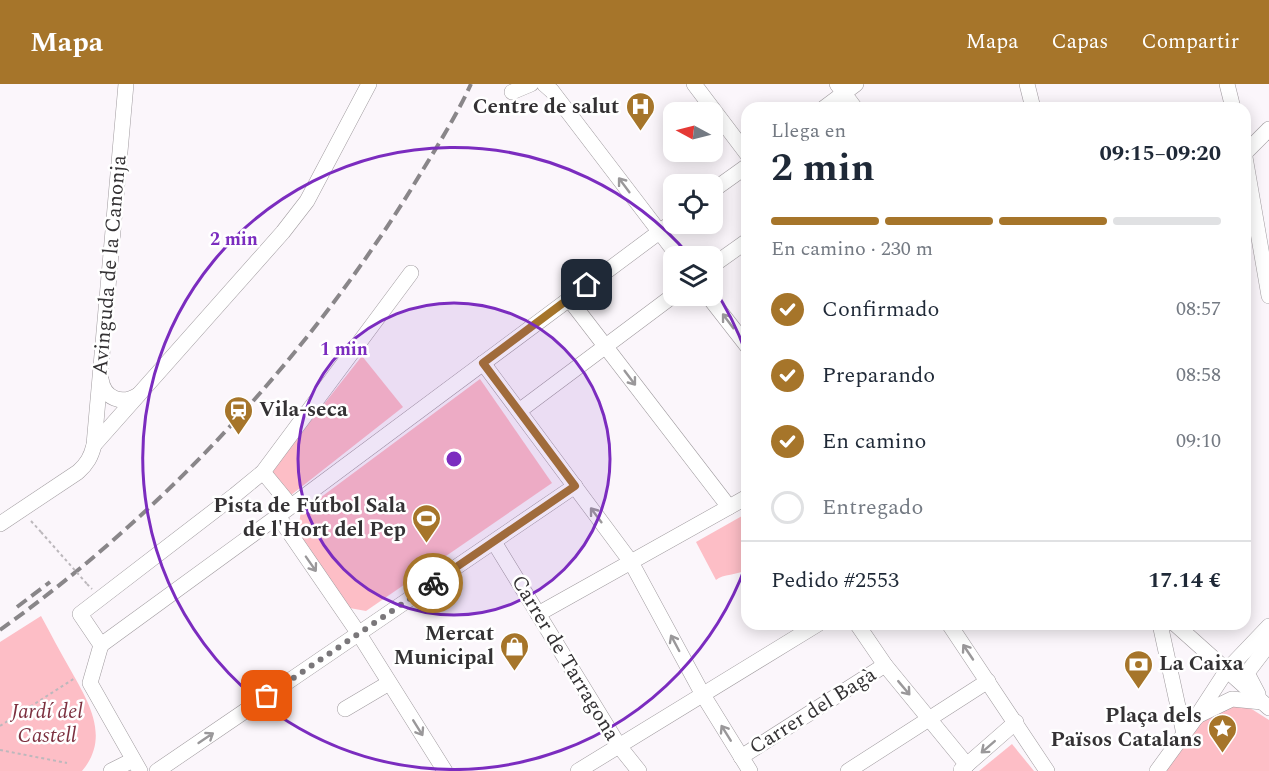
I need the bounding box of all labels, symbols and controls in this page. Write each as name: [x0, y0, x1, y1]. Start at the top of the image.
text: Mapa: [30, 21, 103, 64]
text: Mapa: [966, 26, 1019, 58]
text: Capas: [1052, 26, 1108, 58]
text: Compartir: [1141, 26, 1239, 58]
place label: Centre de salut: [473, 91, 619, 123]
hospital icon: Centre de salut: [624, 91, 656, 133]
north arrow: [663, 102, 723, 162]
map controls: [663, 102, 723, 306]
text: Llega en: [771, 116, 846, 146]
text: 09:15–09:20: [1099, 137, 1221, 170]
text: 2 min: [771, 139, 875, 198]
street label: Avinguda de la Canonja: [84, 153, 136, 377]
button: locate: [663, 174, 723, 234]
one-way arrow: [617, 177, 630, 193]
text: 2 min: [210, 226, 258, 253]
text: En camino · 230 m: [771, 234, 933, 264]
button: layers: [663, 246, 723, 306]
pin: [561, 259, 612, 310]
icon: home: [570, 268, 603, 301]
icon: check: [771, 293, 804, 326]
text: Confirmado: [822, 293, 939, 326]
text: 08:57: [1176, 294, 1221, 324]
one-way arrow: [721, 313, 734, 329]
text: 1 min: [320, 336, 368, 363]
icon: check: [771, 359, 804, 392]
text: Preparando: [822, 359, 935, 392]
text: 08:58: [1176, 360, 1221, 390]
one-way arrow: [624, 370, 637, 386]
station icon: Vila-seca: [222, 394, 254, 436]
place label: Vila-seca: [259, 394, 348, 426]
icon: check: [771, 425, 804, 458]
text: En camino: [822, 425, 926, 458]
text: 09:10: [1176, 426, 1221, 456]
centre of rings: [444, 449, 464, 469]
place label: Pista de Fútbol Sala de l'Hort del Pep: [213, 490, 406, 546]
text: Entregado: [822, 491, 923, 524]
sports icon: Pista de Fútbol Sala de l'Hort del Pep: [411, 502, 443, 544]
one-way arrow: [590, 507, 602, 523]
courier: [403, 553, 463, 613]
one-way arrow: [305, 556, 317, 572]
text: Pedido #2553: [771, 564, 899, 597]
text: 17.14 €: [1148, 564, 1221, 597]
icon: bike: [417, 567, 450, 600]
street label: Carrer de Tarragona: [503, 569, 628, 748]
place label: Mercat Municipal: [394, 618, 494, 674]
shop icon: Mercat Municipal: [499, 630, 531, 672]
one-way arrow: [669, 635, 680, 653]
one-way arrow: [962, 644, 974, 661]
bank icon: La Caixa: [1122, 648, 1154, 690]
place label: La Caixa: [1159, 648, 1244, 680]
street label: Carrer del Bagà: [743, 659, 883, 763]
pin: [241, 670, 292, 721]
icon: bag: [250, 679, 283, 712]
one-way arrow: [897, 680, 911, 695]
park label: Jardí del Castell: [9, 696, 83, 752]
place label: Plaça dels Països Catalans: [1051, 700, 1202, 756]
place icon: Plaça dels Països Catalans: [1207, 712, 1239, 754]
one-way arrow: [411, 719, 424, 736]
one-way arrow: [720, 725, 732, 742]
one-way arrow: [197, 732, 213, 744]
one-way arrow: [980, 740, 995, 754]

